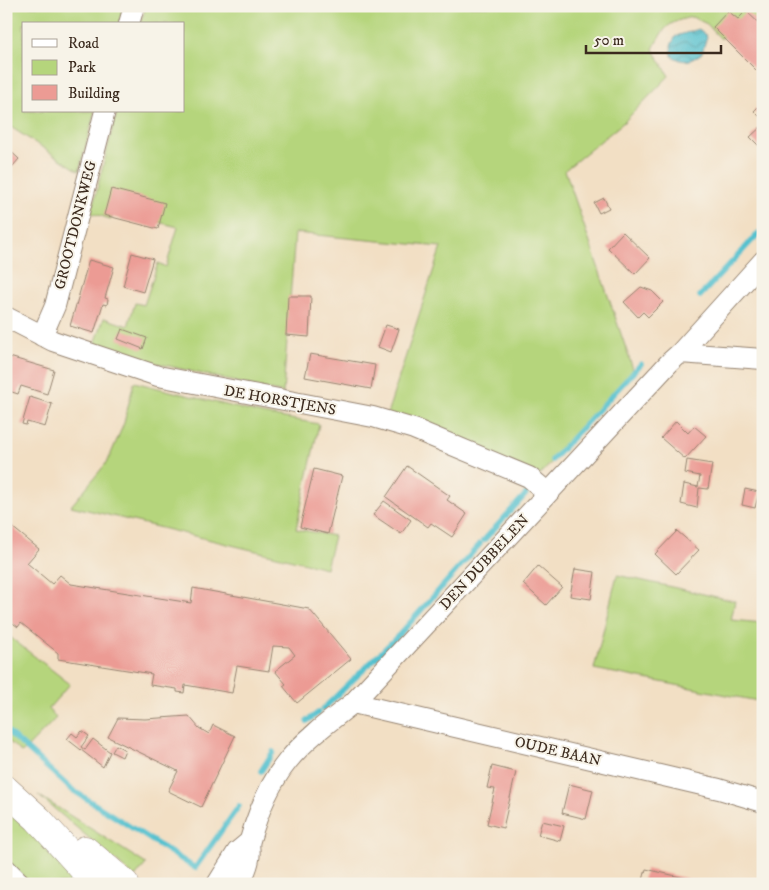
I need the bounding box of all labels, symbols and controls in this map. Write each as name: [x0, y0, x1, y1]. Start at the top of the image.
legend: [22, 22, 185, 112]
scale bar: [586, 22, 722, 54]
text: 50 m: [594, 31, 624, 50]
text: Road: [68, 34, 100, 53]
text: Park: [68, 58, 97, 77]
text: Building: [68, 84, 120, 103]
street label: GROOTDONKWEG: [50, 158, 101, 292]
street label: DE HORSTJENS: [222, 381, 338, 420]
street label: DEN DUBBELEN: [435, 511, 533, 614]
street label: OUDE BAAN: [513, 732, 603, 771]

